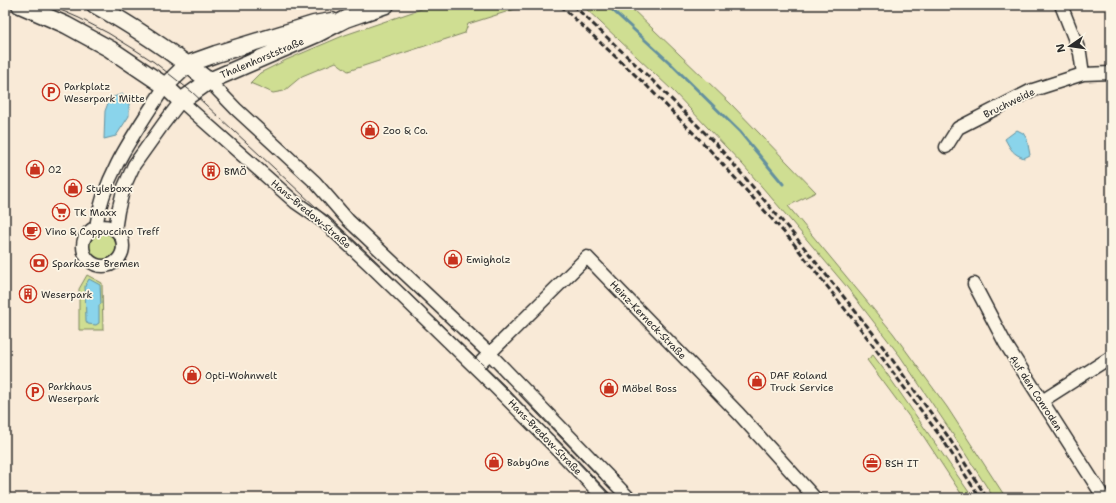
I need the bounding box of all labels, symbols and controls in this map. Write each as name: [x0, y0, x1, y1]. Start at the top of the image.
north arrow: [1050, 26, 1090, 66]
street label: Thalenhorststraße: [218, 34, 306, 81]
text: N: [1052, 42, 1069, 54]
place label: Parkplatz Weserpark Mitte: [64, 80, 145, 105]
parking icon: Parkplatz Weserpark Mitte: [41, 82, 61, 102]
street label: Bruchweide: [981, 85, 1037, 121]
shop icon: Zoo & Co.: [360, 120, 380, 140]
place label: Zoo & Co.: [383, 124, 428, 137]
shop icon: O2: [25, 159, 45, 179]
building icon: BMÖ: [201, 161, 221, 181]
place label: O2: [48, 163, 62, 176]
place label: BMÖ: [224, 165, 247, 178]
street label: Hans-Bredow-Straße: [268, 177, 354, 252]
shop icon: Styleboxx: [63, 178, 83, 198]
place label: Styleboxx: [86, 182, 132, 195]
supermarket icon: TK Maxx: [51, 202, 71, 222]
place label: TK Maxx: [74, 206, 116, 219]
cafe icon: Vino & Cappuccino Treff: [22, 221, 42, 241]
place label: Vino & Cappuccino Treff: [45, 225, 160, 238]
shop icon: Emigholz: [443, 249, 463, 269]
bank icon: Sparkasse Bremen: [29, 253, 49, 273]
place label: Emigholz: [466, 253, 511, 266]
place label: Sparkasse Bremen: [52, 257, 139, 270]
street label: Heinz-Kerneck-Straße: [607, 278, 689, 362]
building icon: Weserpark: [18, 284, 38, 304]
place label: Weserpark: [41, 288, 93, 301]
street label: Auf den Conroden: [1007, 353, 1065, 433]
shop icon: Opti-Wohnwelt: [182, 365, 202, 385]
place label: Opti-Wohnwelt: [205, 369, 277, 382]
place label: DAF Roland Truck Service: [770, 369, 834, 394]
shop icon: DAF Roland Truck Service: [747, 371, 767, 391]
shop icon: Möbel Boss: [599, 378, 619, 398]
place label: Parkhaus Weserpark: [48, 380, 100, 405]
parking icon: Parkhaus Weserpark: [25, 382, 45, 402]
place label: Möbel Boss: [622, 382, 677, 395]
street label: Hans-Bredow-Straße: [505, 396, 585, 478]
shop icon: BabyOne: [484, 452, 504, 472]
office icon: BSH IT: [862, 453, 882, 473]
place label: BabyOne: [507, 456, 550, 469]
place label: BSH IT: [885, 457, 919, 470]

